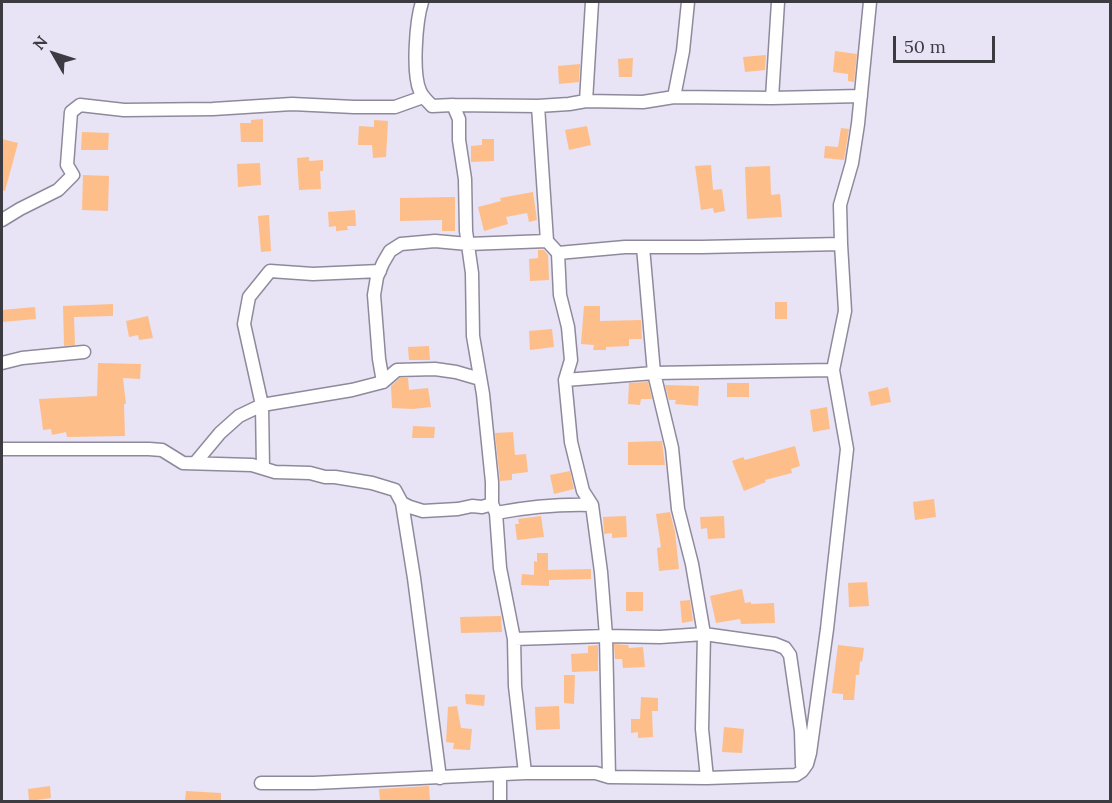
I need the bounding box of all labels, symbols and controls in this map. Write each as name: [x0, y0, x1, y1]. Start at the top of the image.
north arrow: [24, 24, 84, 84]
scale bar: [896, 24, 998, 62]
text: N: [28, 32, 52, 54]
text: 50 m: [904, 35, 946, 58]

